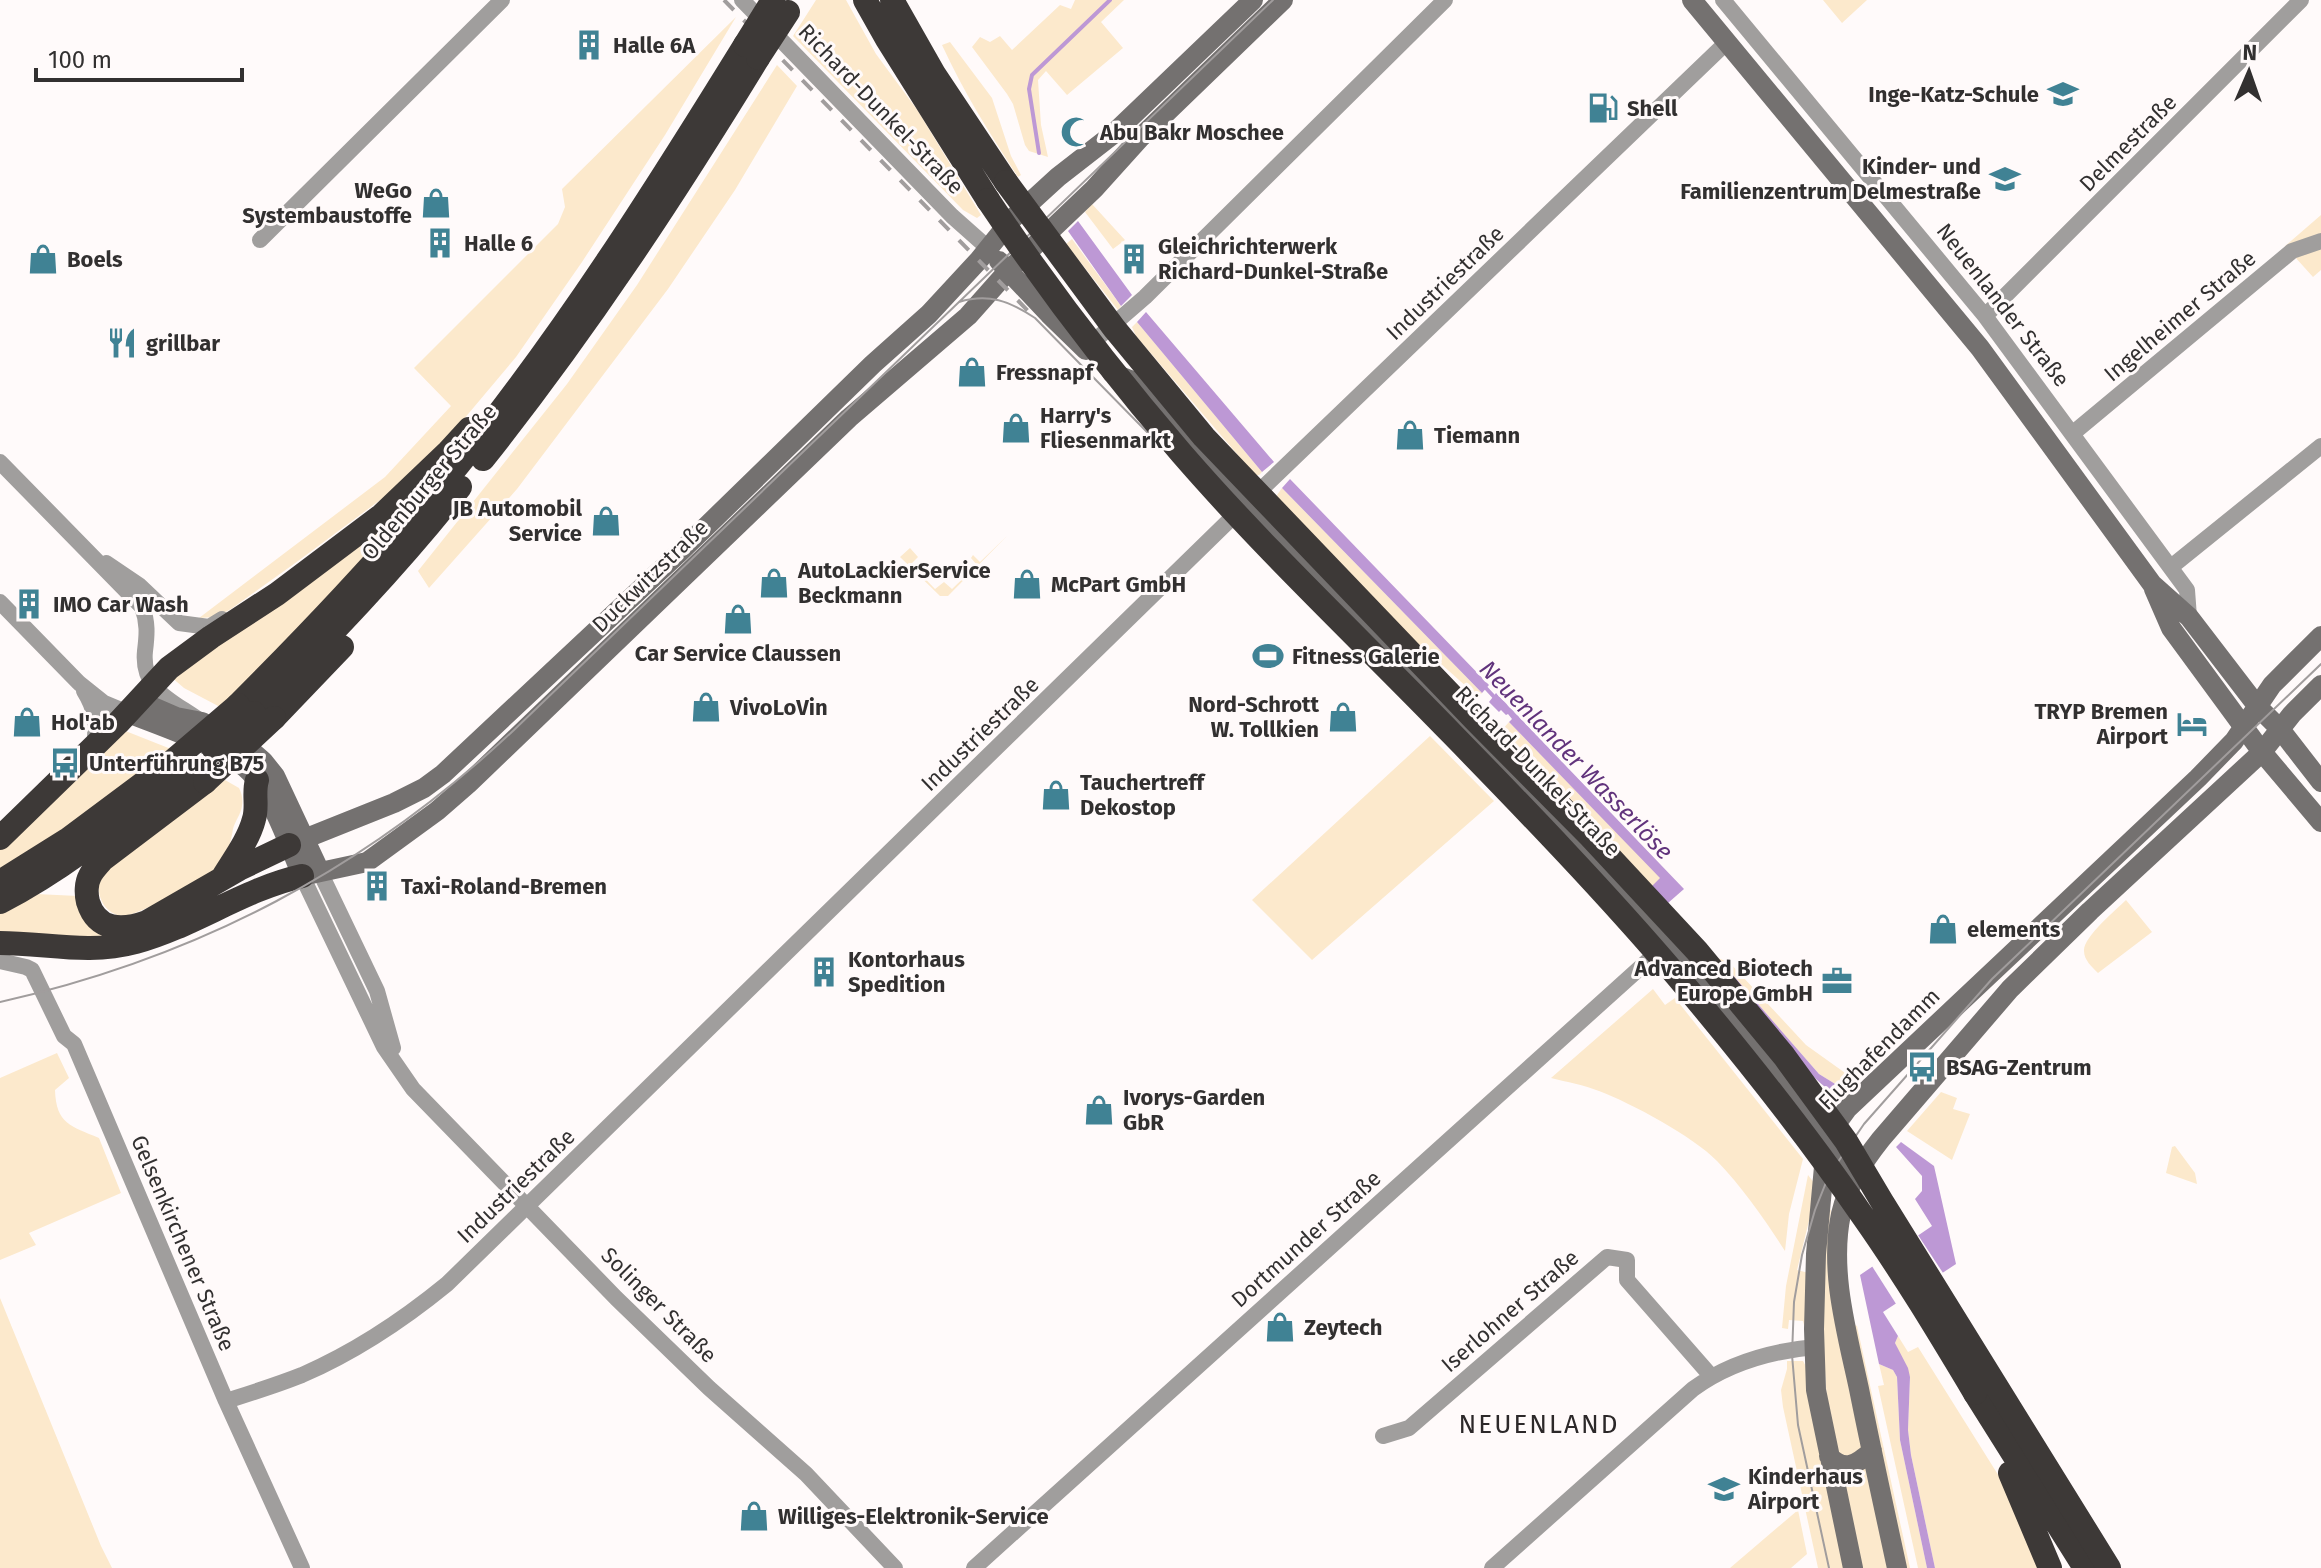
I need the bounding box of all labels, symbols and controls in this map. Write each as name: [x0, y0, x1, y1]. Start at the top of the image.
street label: Richard-Dunkel-Straße: [793, 18, 969, 200]
building icon: Halle 6A: [572, 28, 606, 62]
scale bar: [36, 32, 242, 82]
place label: Halle 6A: [613, 32, 696, 59]
north arrow: [2209, 32, 2289, 112]
text: N: [2242, 39, 2257, 66]
text: 100 m: [48, 46, 112, 74]
school or university icon: Inge-Katz-Schule: [2046, 77, 2080, 111]
place label: Inge-Katz-Schule: [1868, 81, 2039, 108]
street label: Delmestraße: [2074, 89, 2182, 197]
fuel station icon: Shell: [1586, 91, 1620, 125]
place label: Shell: [1627, 95, 1678, 122]
mosque icon: Abu Bakr Moschee: [1059, 115, 1093, 149]
place label: Abu Bakr Moschee: [1099, 119, 1284, 146]
place label: Kinder- und Familienzentrum Delmestraße: [1680, 153, 1981, 205]
school or university icon: Kinder- und Familienzentrum Delmestraße: [1988, 162, 2022, 196]
place label: WeGo Systembaustoffe: [242, 177, 412, 229]
shop icon: WeGo Systembaustoffe: [419, 186, 453, 220]
street label: Neuenlander Straße: [1931, 218, 2075, 392]
street label: Industriestraße: [1381, 220, 1509, 346]
building icon: Halle 6: [423, 226, 457, 260]
place label: Halle 6: [464, 230, 533, 257]
place label: Gleichrichterwerk Richard-Dunkel-Straße: [1158, 233, 1388, 285]
shop icon: Boels: [26, 242, 60, 276]
building icon: Gleichrichterwerk Richard-Dunkel-Straße: [1117, 242, 1151, 276]
street label: Ingelheimer Straße: [2099, 245, 2261, 387]
place label: Boels: [67, 246, 123, 273]
restaurant icon: grillbar: [105, 326, 139, 360]
place label: grillbar: [146, 330, 220, 357]
shop icon: Fressnapf: [955, 355, 989, 389]
place label: Fressnapf: [996, 359, 1095, 386]
street label: Oldenburger Straße: [356, 398, 502, 566]
place label: Harry's Fliesenmarkt: [1040, 402, 1171, 454]
shop icon: Harry's Fliesenmarkt: [999, 411, 1033, 445]
shop icon: Tiemann: [1393, 418, 1427, 452]
place label: Tiemann: [1434, 422, 1520, 449]
place label: JB Automobil Service: [451, 495, 582, 547]
shop icon: JB Automobil Service: [589, 504, 623, 538]
street label: Duckwitzstraße: [586, 514, 714, 638]
place label: AutoLackierService Beckmann: [797, 557, 991, 609]
shop icon: AutoLackierService Beckmann: [757, 566, 791, 600]
shop icon: McPart GmbH: [1010, 567, 1044, 601]
place label: McPart GmbH: [1051, 571, 1186, 598]
building icon: IMO Car Wash: [12, 587, 46, 621]
place label: IMO Car Wash: [53, 591, 189, 618]
shop icon: Car Service Claussen: [721, 602, 755, 636]
sports icon: Fitness Galerie: [1251, 639, 1285, 673]
place label: Car Service Claussen: [635, 640, 841, 667]
place label: Fitness Galerie: [1292, 643, 1440, 670]
water label: Neuenlander Wasserlöse: [1474, 655, 1678, 865]
street label: Industriestraße: [916, 671, 1044, 797]
street label: Richard-Dunkel-Straße: [1450, 680, 1626, 862]
shop icon: VivoLoVin: [689, 690, 723, 724]
place label: Nord-Schrott W. Tollkien: [1188, 691, 1320, 743]
place label: VivoLoVin: [729, 694, 828, 721]
place label: TRYP Bremen Airport: [2034, 698, 2168, 750]
shop icon: Nord-Schrott W. Tollkien: [1326, 700, 1360, 734]
shop icon: Hol'ab: [10, 705, 44, 739]
hotel icon: TRYP Bremen Airport: [2175, 707, 2209, 741]
place label: Hol'ab: [51, 709, 115, 736]
bus stop icon: Unterführung B75: [48, 746, 82, 780]
place label: Unterführung B75: [89, 750, 265, 777]
place label: Tauchertreff Dekostop: [1080, 769, 1206, 821]
shop icon: Tauchertreff Dekostop: [1039, 778, 1073, 812]
building icon: Taxi-Roland-Bremen: [360, 869, 394, 903]
place label: Taxi-Roland-Bremen: [401, 873, 607, 900]
shop icon: elements: [1926, 912, 1960, 946]
place label: elements: [1967, 916, 2061, 943]
place label: Kontorhaus Spedition: [848, 946, 965, 998]
building icon: Kontorhaus Spedition: [807, 955, 841, 989]
place label: Advanced Biotech Europe GmbH: [1634, 955, 1813, 1007]
office icon: Advanced Biotech Europe GmbH: [1820, 964, 1854, 998]
street label: Flughafendamm: [1813, 983, 1945, 1115]
bus stop icon: BSAG-Zentrum: [1905, 1050, 1939, 1084]
place label: BSAG-Zentrum: [1946, 1054, 2092, 1081]
place label: Ivorys-Garden GbR: [1123, 1084, 1265, 1136]
shop icon: Ivorys-Garden GbR: [1082, 1093, 1116, 1127]
street label: Industriestraße: [452, 1123, 580, 1249]
street label: Gelsenkirchener Straße: [125, 1131, 241, 1355]
street label: Dortmunder Straße: [1226, 1165, 1386, 1313]
street label: Solinger Straße: [596, 1242, 722, 1368]
street label: Iserlohner Straße: [1436, 1244, 1584, 1378]
shop icon: Zeytech: [1263, 1310, 1297, 1344]
place label: Zeytech: [1304, 1314, 1382, 1341]
district label: NEUENLAND: [1459, 1409, 1619, 1440]
place label: Kinderhaus Airport: [1747, 1463, 1863, 1515]
school or university icon: Kinderhaus Airport: [1707, 1472, 1741, 1506]
shop icon: Williges-Elektronik-Service: [737, 1499, 771, 1533]
place label: Williges-Elektronik-Service: [778, 1503, 1049, 1530]

